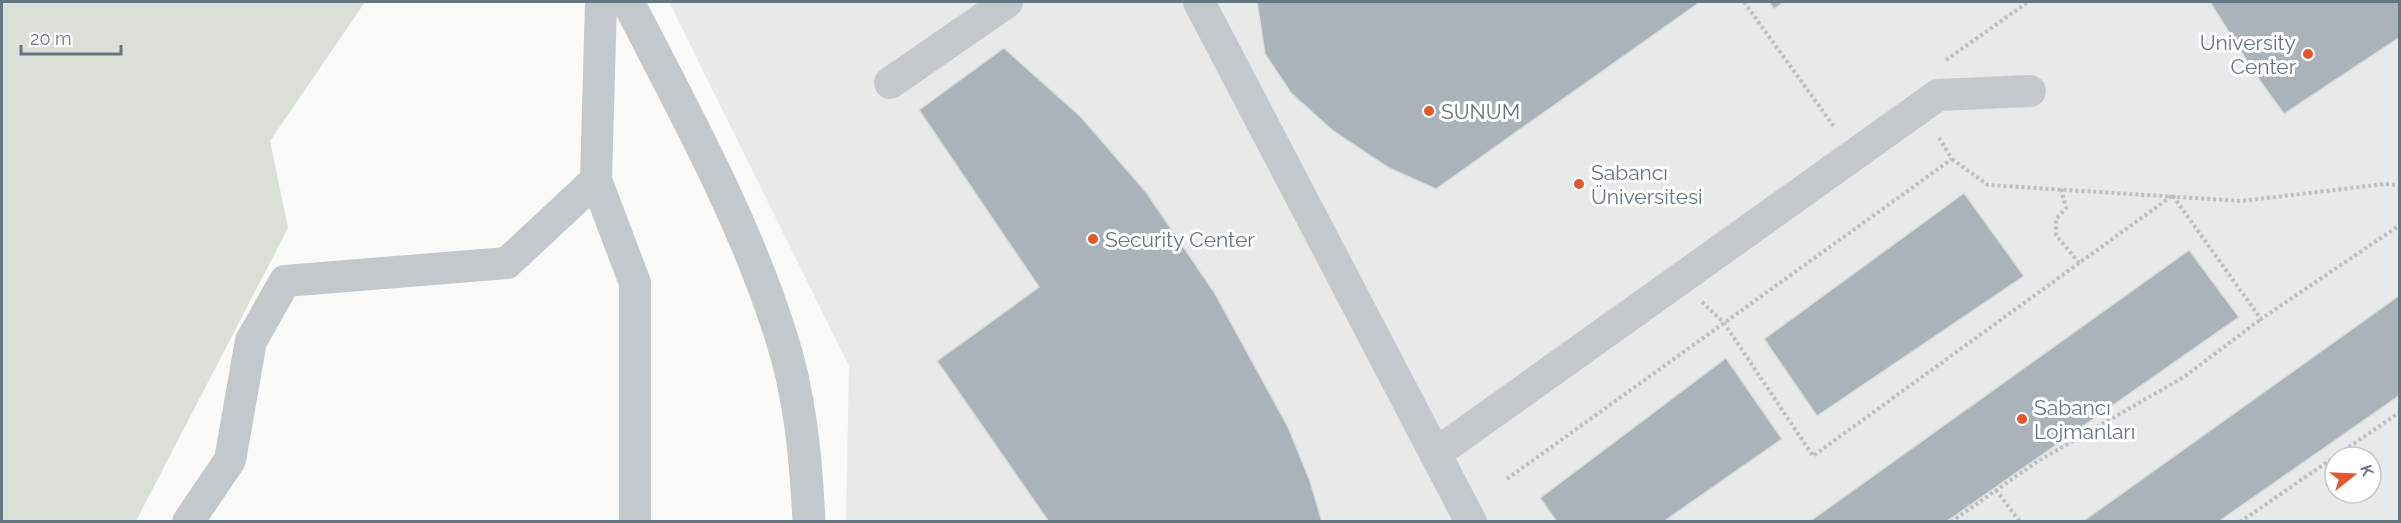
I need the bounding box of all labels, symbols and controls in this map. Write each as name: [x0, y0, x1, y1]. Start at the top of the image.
scale bar: [21, 18, 122, 56]
text: 20 m: [30, 28, 72, 49]
place label: University Center: [2200, 30, 2297, 79]
marker: University Center: [2301, 47, 2315, 61]
place label: SUNUM: [1441, 99, 1520, 124]
marker: SUNUM: [1422, 104, 1436, 118]
place label: Sabancı Üniversitesi: [1591, 160, 1703, 209]
marker: Sabancı Üniversitesi: [1572, 177, 1586, 191]
place label: Security Center: [1105, 227, 1255, 252]
marker: Security Center: [1086, 232, 1100, 246]
place label: Sabancı Lojmanları: [2034, 395, 2135, 444]
marker: Sabancı Lojmanları: [2015, 412, 2029, 426]
north arrow: [2323, 445, 2383, 505]
text: K: [2356, 462, 2378, 479]

